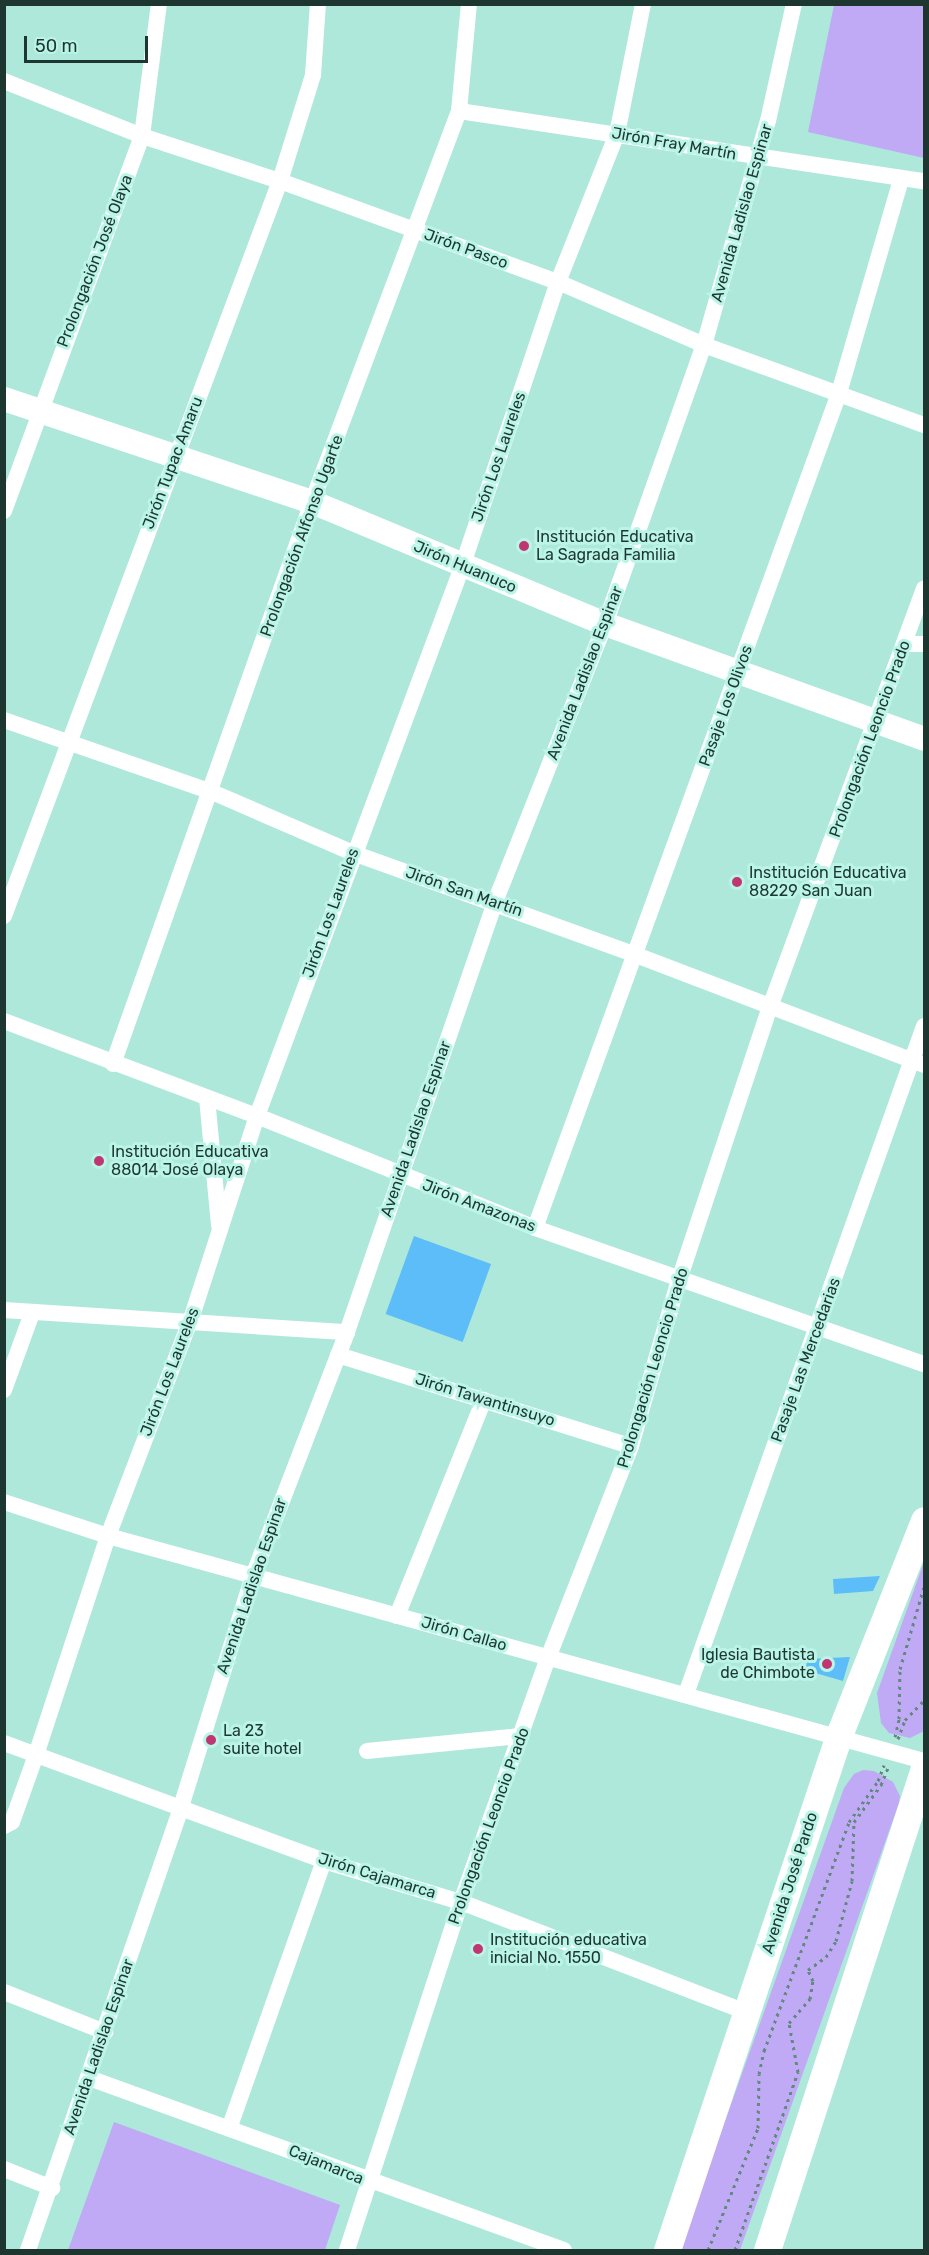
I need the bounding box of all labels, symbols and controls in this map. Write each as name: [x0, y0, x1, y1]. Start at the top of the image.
scale bar: [27, 24, 152, 62]
text: 50 m: [35, 35, 78, 57]
street label: Avenida Ladislao Espinar: [707, 122, 777, 304]
street label: Jirón Fray Martín: [610, 124, 738, 164]
street label: Prolongación José Olaya: [53, 172, 137, 350]
street label: Jirón Pasco: [421, 225, 511, 273]
street label: Jirón Los Laureles: [468, 389, 530, 525]
street label: Jirón Tupac Amaru: [139, 394, 207, 532]
street label: Prolongación Alfonso Ugarte: [256, 432, 348, 640]
place label: Institución Educativa La Sagrada Familia: [536, 527, 694, 565]
street label: Jirón Huanuco: [411, 537, 519, 597]
marker: Institución Educativa La Sagrada Familia: [517, 539, 531, 553]
street label: Avenida Ladislao Espinar: [543, 583, 627, 763]
street label: Prolongación Leoncio Prado: [825, 638, 915, 840]
street label: Pasaje Los Olivos: [695, 643, 757, 769]
street label: Jirón Los Laureles: [299, 846, 363, 980]
street label: Jirón San Martín: [403, 863, 525, 921]
place label: Institución Educativa 88229 San Juan: [749, 863, 907, 901]
marker: Institución Educativa 88229 San Juan: [730, 875, 744, 889]
street label: Avenida Ladislao Espinar: [377, 1039, 455, 1219]
place label: Institución Educativa 88014 José Olaya: [111, 1142, 269, 1180]
marker: Institución Educativa 88014 José Olaya: [92, 1154, 106, 1168]
street label: Jirón Amazonas: [419, 1175, 539, 1237]
street label: Prolongación Leoncio Prado: [613, 1266, 693, 1470]
street label: Pasaje Las Mercedarias: [767, 1275, 845, 1445]
street label: Jirón Los Laureles: [137, 1305, 203, 1439]
street label: Jirón Tawantinsuyo: [413, 1370, 557, 1430]
street label: Avenida Ladislao Espinar: [213, 1496, 291, 1676]
street label: Jirón Callao: [419, 1613, 509, 1655]
place label: Iglesia Bautista de Chimbote: [701, 1645, 815, 1683]
marker: Iglesia Bautista de Chimbote: [820, 1657, 834, 1671]
place label: La 23 suite hotel: [223, 1721, 302, 1759]
street label: Prolongación Leoncio Prado: [444, 1725, 534, 1927]
marker: La 23 suite hotel: [204, 1733, 218, 1747]
street label: Avenida José Pardo: [758, 1810, 822, 1956]
street label: Jirón Cajamarca: [316, 1849, 438, 1903]
place label: Institución educativa inicial No. 1550: [490, 1930, 647, 1968]
marker: Institución educativa inicial No. 1550: [471, 1942, 485, 1956]
street label: Avenida Ladislao Espinar: [60, 1957, 138, 2137]
street label: Cajamarca: [286, 2141, 366, 2189]

